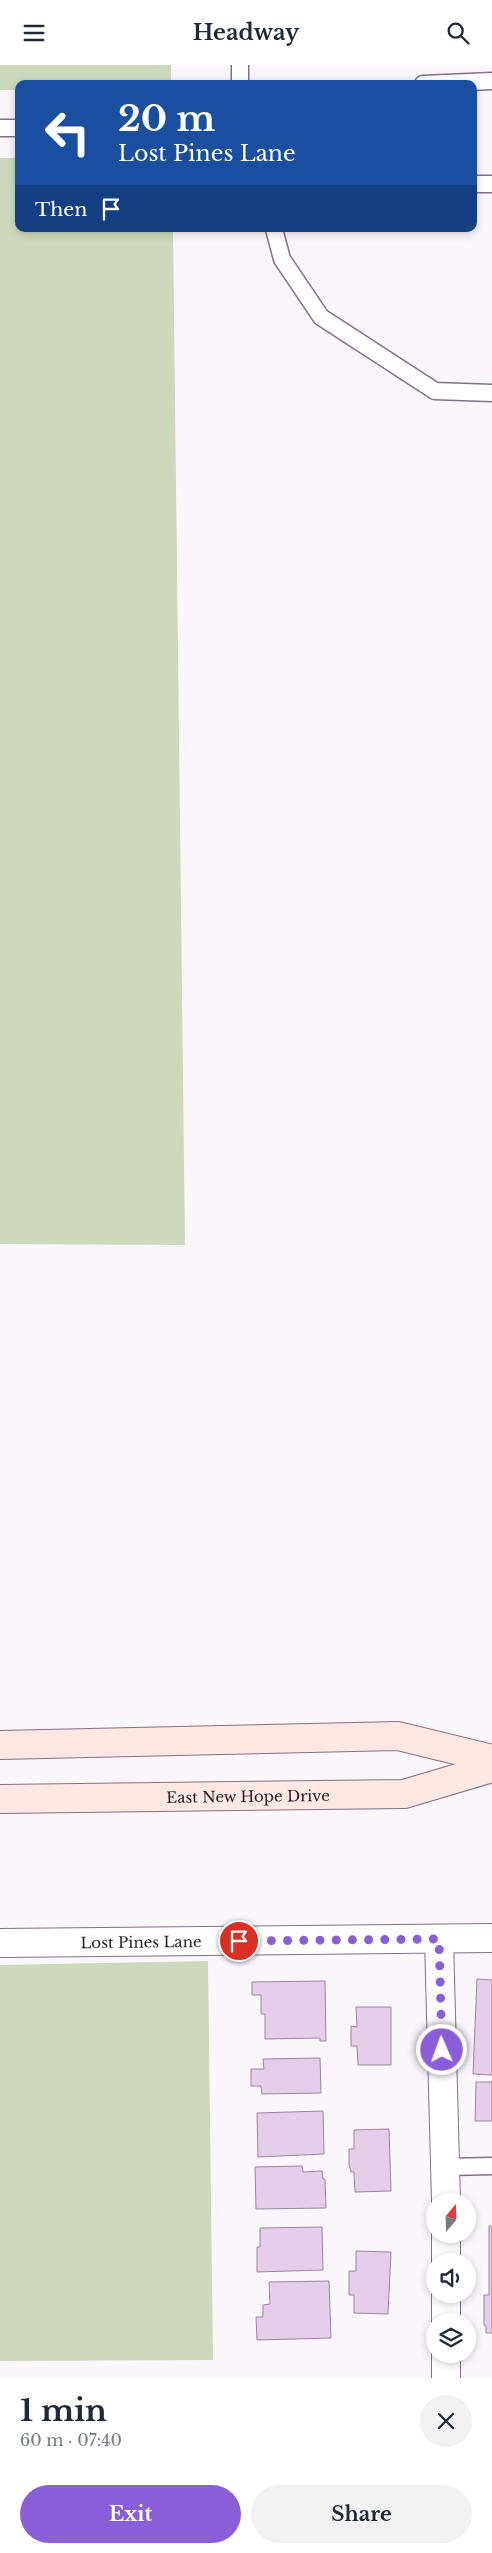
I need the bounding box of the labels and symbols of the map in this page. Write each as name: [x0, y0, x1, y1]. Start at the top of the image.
street label: East New Hope Drive: [166, 1785, 330, 1806]
pin: [218, 1920, 260, 1962]
street label: Lost Pines Lane: [80, 1931, 202, 1952]
position arrow: [415, 2023, 467, 2075]
north arrow: [426, 2193, 476, 2243]

